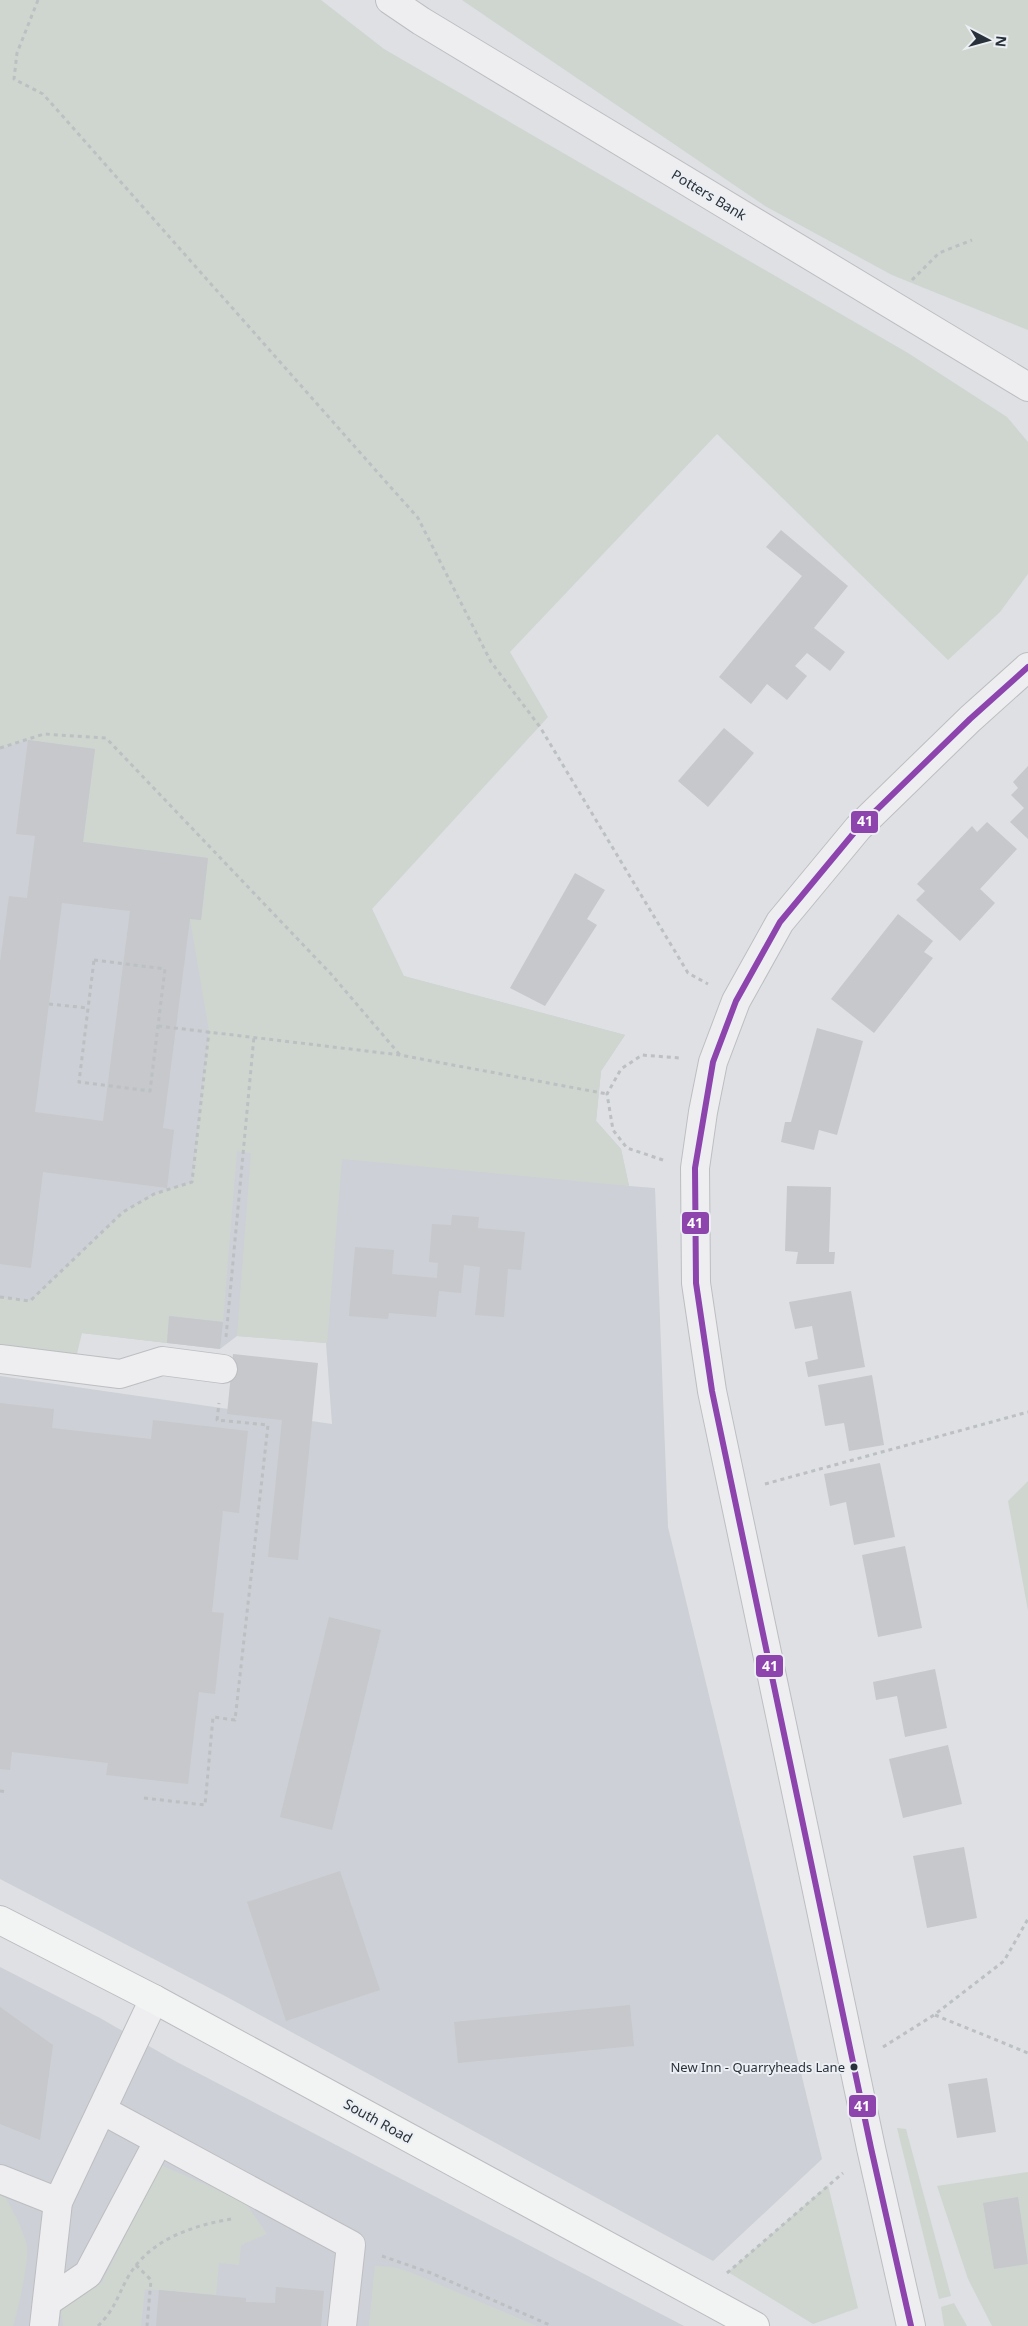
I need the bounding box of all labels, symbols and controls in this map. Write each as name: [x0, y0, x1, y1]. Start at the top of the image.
north arrow: [963, 15, 1013, 65]
text: N: [991, 35, 1011, 48]
street label: Potters Bank: [668, 165, 751, 225]
line badge: 41: [850, 810, 879, 834]
text: 41: [857, 811, 873, 830]
line badge: 41: [681, 1211, 710, 1235]
text: 41: [687, 1213, 703, 1232]
line badge: 41: [755, 1654, 784, 1678]
text: 41: [762, 1656, 778, 1675]
place label: New Inn - Quarryheads Lane: [670, 2058, 845, 2076]
marker: New Inn - Quarryheads Lane: [849, 2062, 859, 2072]
street label: South Road: [340, 2094, 416, 2147]
line badge: 41: [848, 2094, 877, 2118]
text: 41: [854, 2096, 870, 2115]

